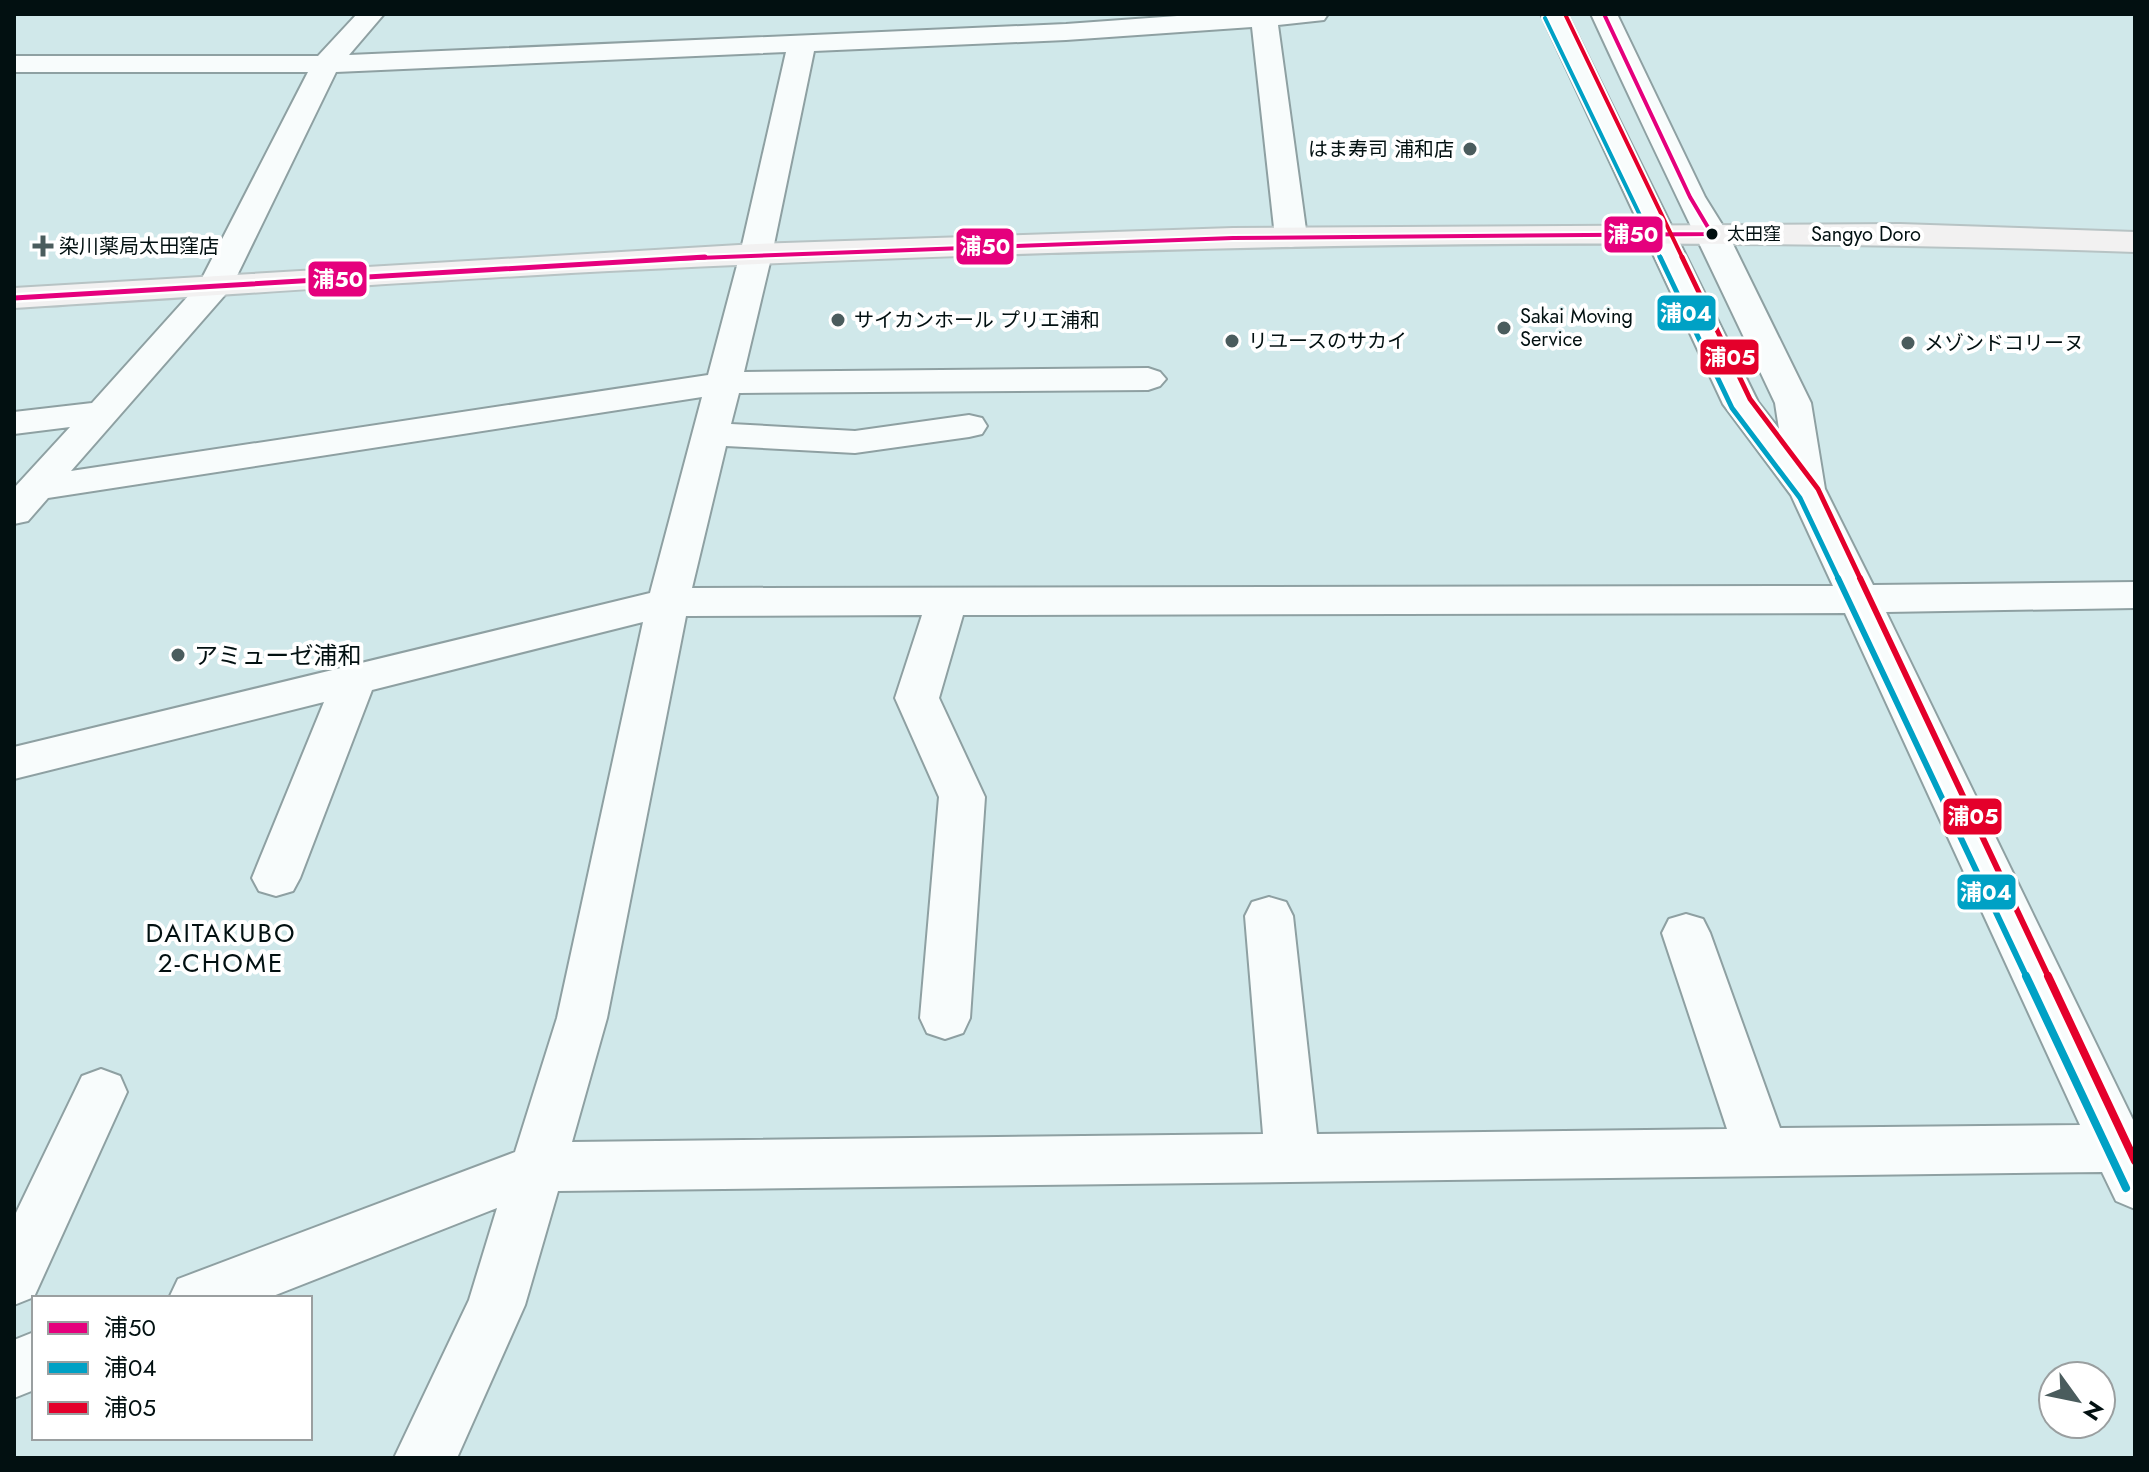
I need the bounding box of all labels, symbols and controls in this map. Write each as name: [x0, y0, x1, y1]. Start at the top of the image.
place label: はま寿司 浦和店: [1308, 135, 1454, 164]
marker: はま寿司 浦和店: [1461, 140, 1479, 158]
line badge: 浦50: [1603, 215, 1664, 254]
text: 浦50: [1608, 218, 1658, 250]
street label: Sangyo Doro: [1811, 220, 1921, 249]
place label: 太田窪: [1727, 221, 1781, 247]
marker: 太田窪: [1704, 226, 1720, 242]
line badge: 浦50: [955, 227, 1015, 266]
text: 浦50: [960, 230, 1010, 262]
place label: 染川薬局太田窪店: [59, 232, 219, 261]
marker: 染川薬局太田窪店: [34, 237, 52, 255]
line badge: 浦50: [307, 260, 368, 298]
text: 浦50: [313, 263, 363, 295]
line badge: 浦04: [1656, 294, 1717, 332]
text: 浦04: [1660, 297, 1712, 329]
place label: Sakai Moving Service: [1520, 302, 1633, 354]
place label: サイカンホール プリエ浦和: [854, 306, 1100, 335]
marker: サイカンホール プリエ浦和: [829, 311, 847, 329]
marker: Sakai Moving Service: [1495, 319, 1513, 337]
place label: リユースのサカイ: [1248, 327, 1407, 356]
place label: メゾンドコリーヌ: [1924, 329, 2084, 358]
marker: リユースのサカイ: [1223, 332, 1241, 350]
marker: メゾンドコリーヌ: [1899, 334, 1917, 352]
line badge: 浦05: [1699, 338, 1760, 376]
text: 浦05: [1705, 341, 1755, 373]
place label: アミューゼ浦和: [194, 638, 362, 673]
marker: アミューゼ浦和: [169, 646, 187, 664]
line badge: 浦05: [1942, 797, 2003, 836]
text: 浦05: [1948, 800, 1998, 832]
line badge: 浦04: [1956, 873, 2017, 911]
text: 浦04: [1960, 876, 2012, 908]
district label: DAITAKUBO 2-CHOME: [145, 914, 297, 982]
legend: [32, 1296, 312, 1440]
text: 浦50: [104, 1310, 156, 1345]
text: 浦04: [104, 1350, 156, 1385]
north arrow: [2037, 1360, 2117, 1440]
text: 浦05: [104, 1390, 156, 1425]
text: N: [2076, 1395, 2112, 1427]

